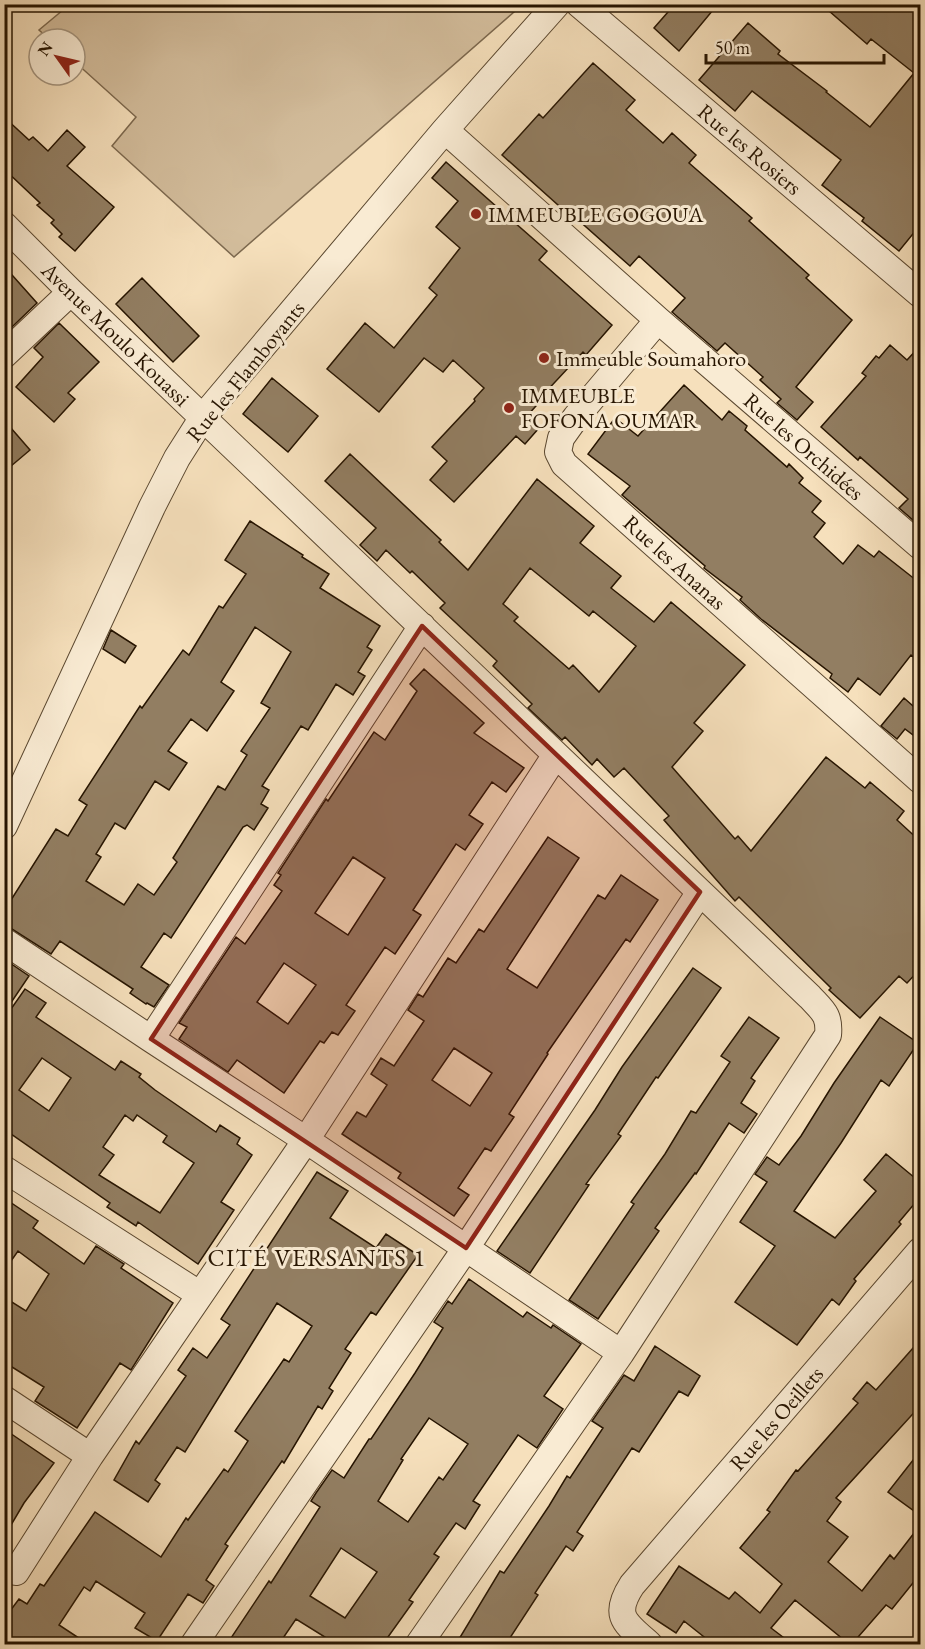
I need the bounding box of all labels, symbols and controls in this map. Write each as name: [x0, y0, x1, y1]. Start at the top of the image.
north arrow: [27, 27, 87, 87]
scale bar: [706, 27, 884, 65]
text: 50 m: [715, 36, 750, 59]
text: N: [33, 38, 57, 60]
street label: Rue les Rosiers: [691, 97, 808, 202]
place label: IMMEUBLE GOGOUA: [488, 200, 704, 229]
marker: IMMEUBLE GOGOUA: [469, 207, 483, 221]
street label: Avenue Moulo Kouassi: [34, 255, 196, 413]
street label: Rue les Flamboyants: [180, 295, 311, 448]
place label: Immeuble Soumahoro: [556, 344, 746, 373]
marker: Immeuble Soumahoro: [537, 351, 551, 365]
place label: IMMEUBLE FOFONA OUMAR: [521, 381, 698, 435]
street label: Rue les Orchidées: [737, 386, 870, 507]
marker: IMMEUBLE FOFONA OUMAR: [502, 401, 516, 415]
street label: Rue les Ananas: [617, 509, 732, 616]
district label: CITÉ VERSANTS 1: [207, 1242, 427, 1273]
street label: Rue les Oeillets: [723, 1360, 830, 1477]

